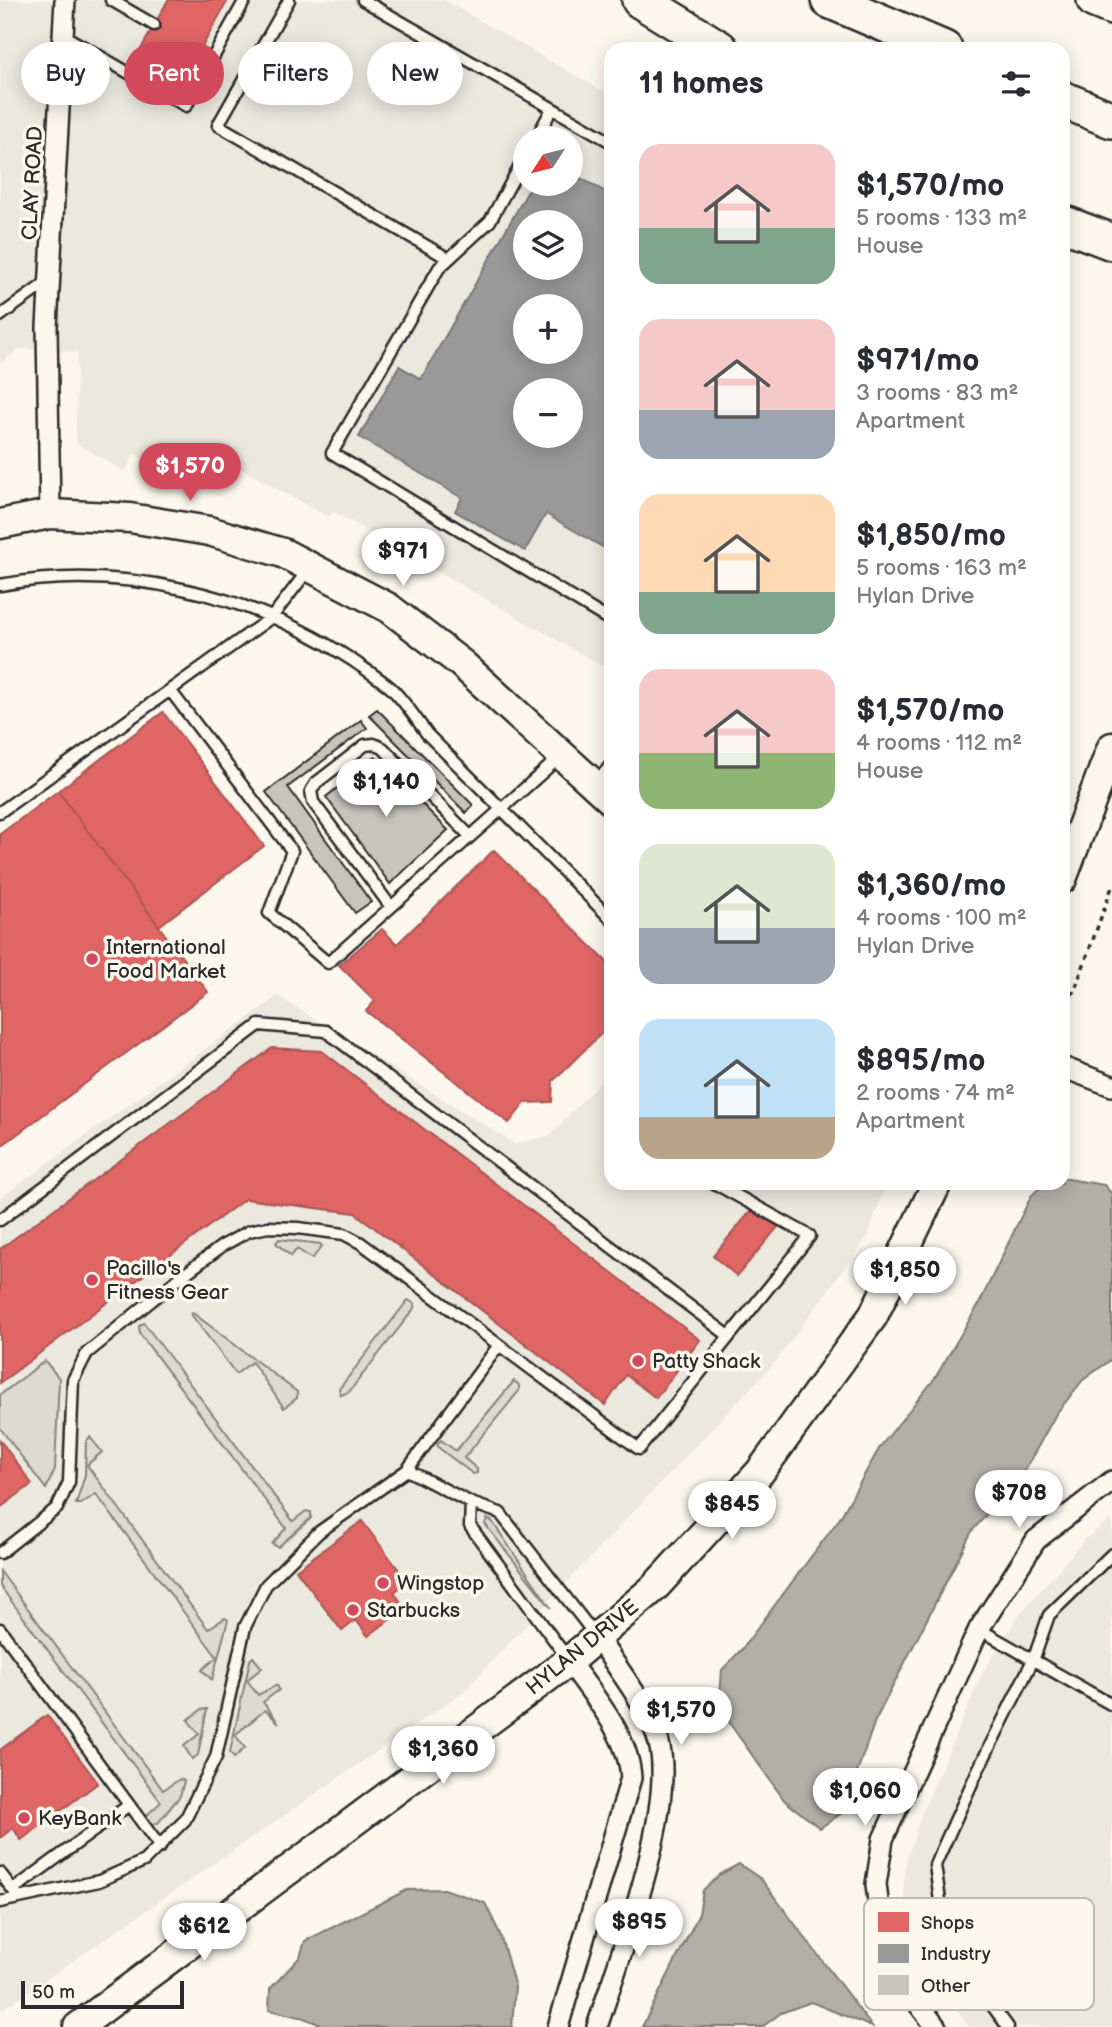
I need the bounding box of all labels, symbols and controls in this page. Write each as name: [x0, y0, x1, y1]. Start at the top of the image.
chip: Buy: [21, 42, 110, 105]
chip: Rent: [124, 42, 224, 105]
chip: Filters: [238, 42, 353, 105]
chip: New: [367, 42, 463, 105]
icon: filters: [997, 65, 1035, 103]
text: 11 homes: [639, 66, 763, 102]
street label: CLAY ROAD: [17, 125, 48, 241]
north arrow: [513, 126, 583, 196]
map controls: [513, 126, 583, 448]
text: $1,570/mo: [856, 168, 1004, 204]
icon: home: [695, 172, 779, 256]
text: 5 rooms · 133 m²: [856, 204, 1027, 232]
button: layers: [513, 210, 583, 280]
text: House: [856, 232, 923, 260]
button: +: [513, 294, 583, 364]
text: $971/mo: [856, 343, 979, 379]
icon: home: [695, 347, 779, 431]
button: −: [513, 378, 583, 448]
text: 3 rooms · 83 m²: [856, 379, 1018, 407]
text: Apartment: [856, 407, 965, 435]
pin: $1,570: [133, 444, 247, 503]
text: $1,570: [155, 452, 225, 480]
text: $1,850/mo: [856, 518, 1006, 554]
icon: home: [695, 522, 779, 606]
pin: $971: [362, 528, 444, 588]
text: $971: [377, 537, 429, 565]
text: 5 rooms · 163 m²: [856, 554, 1027, 582]
text: Hylan Drive: [856, 582, 974, 610]
text: $1,570/mo: [856, 693, 1004, 729]
icon: home: [695, 697, 779, 781]
text: 4 rooms · 112 m²: [856, 729, 1022, 757]
text: House: [856, 757, 923, 785]
pin: $1,140: [329, 760, 443, 819]
text: $1,140: [352, 768, 420, 796]
text: $1,360/mo: [856, 868, 1006, 904]
icon: home: [695, 872, 779, 956]
text: 4 rooms · 100 m²: [856, 904, 1027, 932]
text: Hylan Drive: [856, 932, 974, 960]
place label: International Food Market: [106, 935, 226, 984]
marker: International Food Market: [84, 951, 100, 967]
text: $895/mo: [856, 1043, 985, 1079]
icon: home: [695, 1047, 779, 1131]
text: 2 rooms · 74 m²: [856, 1079, 1015, 1107]
text: Apartment: [856, 1107, 965, 1135]
pin: $1,850: [848, 1248, 962, 1307]
place label: Pacillo's Fitness Gear: [106, 1256, 229, 1305]
text: $1,850: [869, 1256, 941, 1284]
marker: Pacillo's Fitness Gear: [84, 1272, 100, 1288]
place label: Patty Shack: [652, 1349, 761, 1374]
marker: Patty Shack: [630, 1353, 646, 1369]
pin: $708: [978, 1470, 1060, 1530]
text: $708: [991, 1479, 1047, 1507]
pin: $845: [691, 1482, 773, 1541]
text: $845: [704, 1490, 760, 1518]
place label: Wingstop: [397, 1571, 484, 1596]
marker: Wingstop: [375, 1575, 391, 1591]
street label: HYLAN DRIVE: [521, 1594, 644, 1700]
place label: Starbucks: [367, 1598, 460, 1623]
marker: Starbucks: [345, 1602, 361, 1618]
pin: $1,570: [624, 1688, 738, 1747]
text: $1,570: [646, 1696, 716, 1724]
pin: $1,360: [386, 1726, 500, 1786]
text: $1,360: [407, 1735, 479, 1763]
pin: $1,060: [808, 1769, 922, 1828]
text: $1,060: [829, 1777, 901, 1805]
place label: KeyBank: [38, 1806, 122, 1831]
marker: KeyBank: [16, 1810, 32, 1826]
legend: [864, 1898, 1094, 2010]
pin: $895: [598, 1899, 680, 1959]
pin: $612: [163, 1904, 245, 1963]
text: $895: [611, 1908, 667, 1936]
text: $612: [178, 1912, 230, 1940]
text: Shops: [921, 1912, 974, 1935]
text: Industry: [921, 1943, 991, 1966]
text: Other: [921, 1975, 971, 1998]
scale bar: [21, 1978, 184, 2010]
text: 50 m: [32, 1981, 75, 2004]

